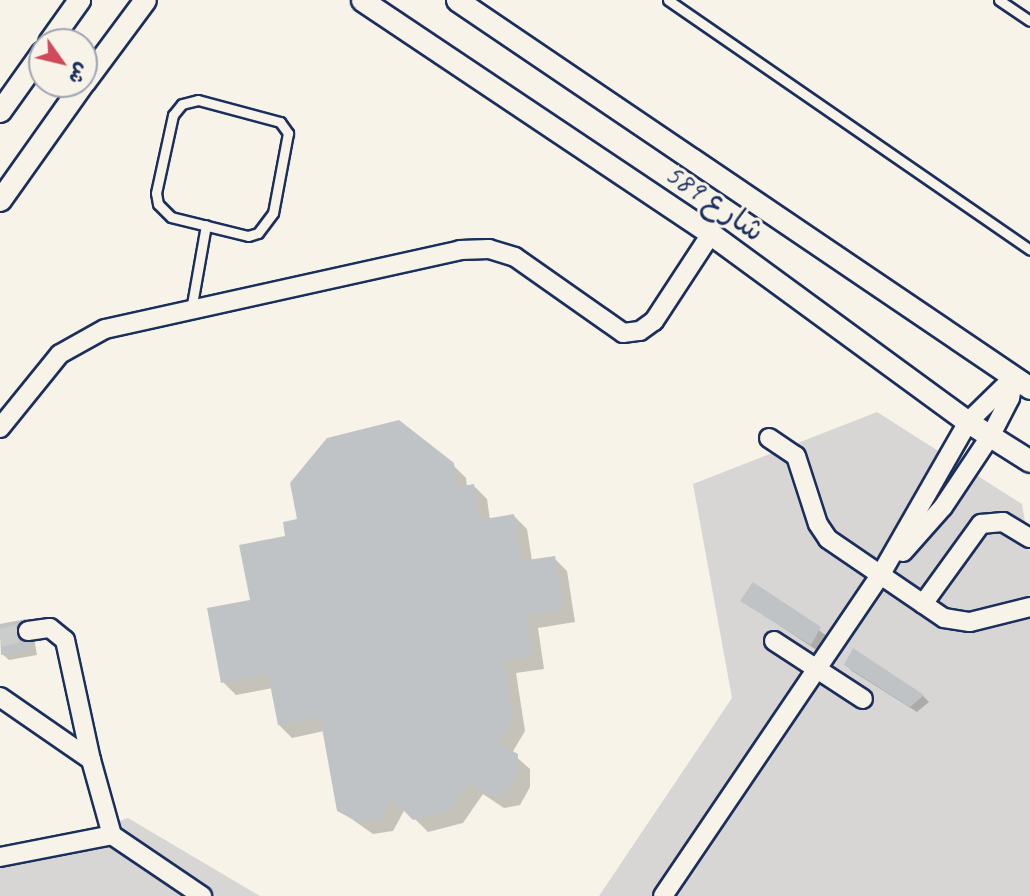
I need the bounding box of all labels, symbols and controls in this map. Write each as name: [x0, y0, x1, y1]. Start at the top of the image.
north arrow: [28, 28, 98, 98]
text: ش: [63, 58, 95, 89]
street label: شارع 589: [659, 155, 771, 249]

